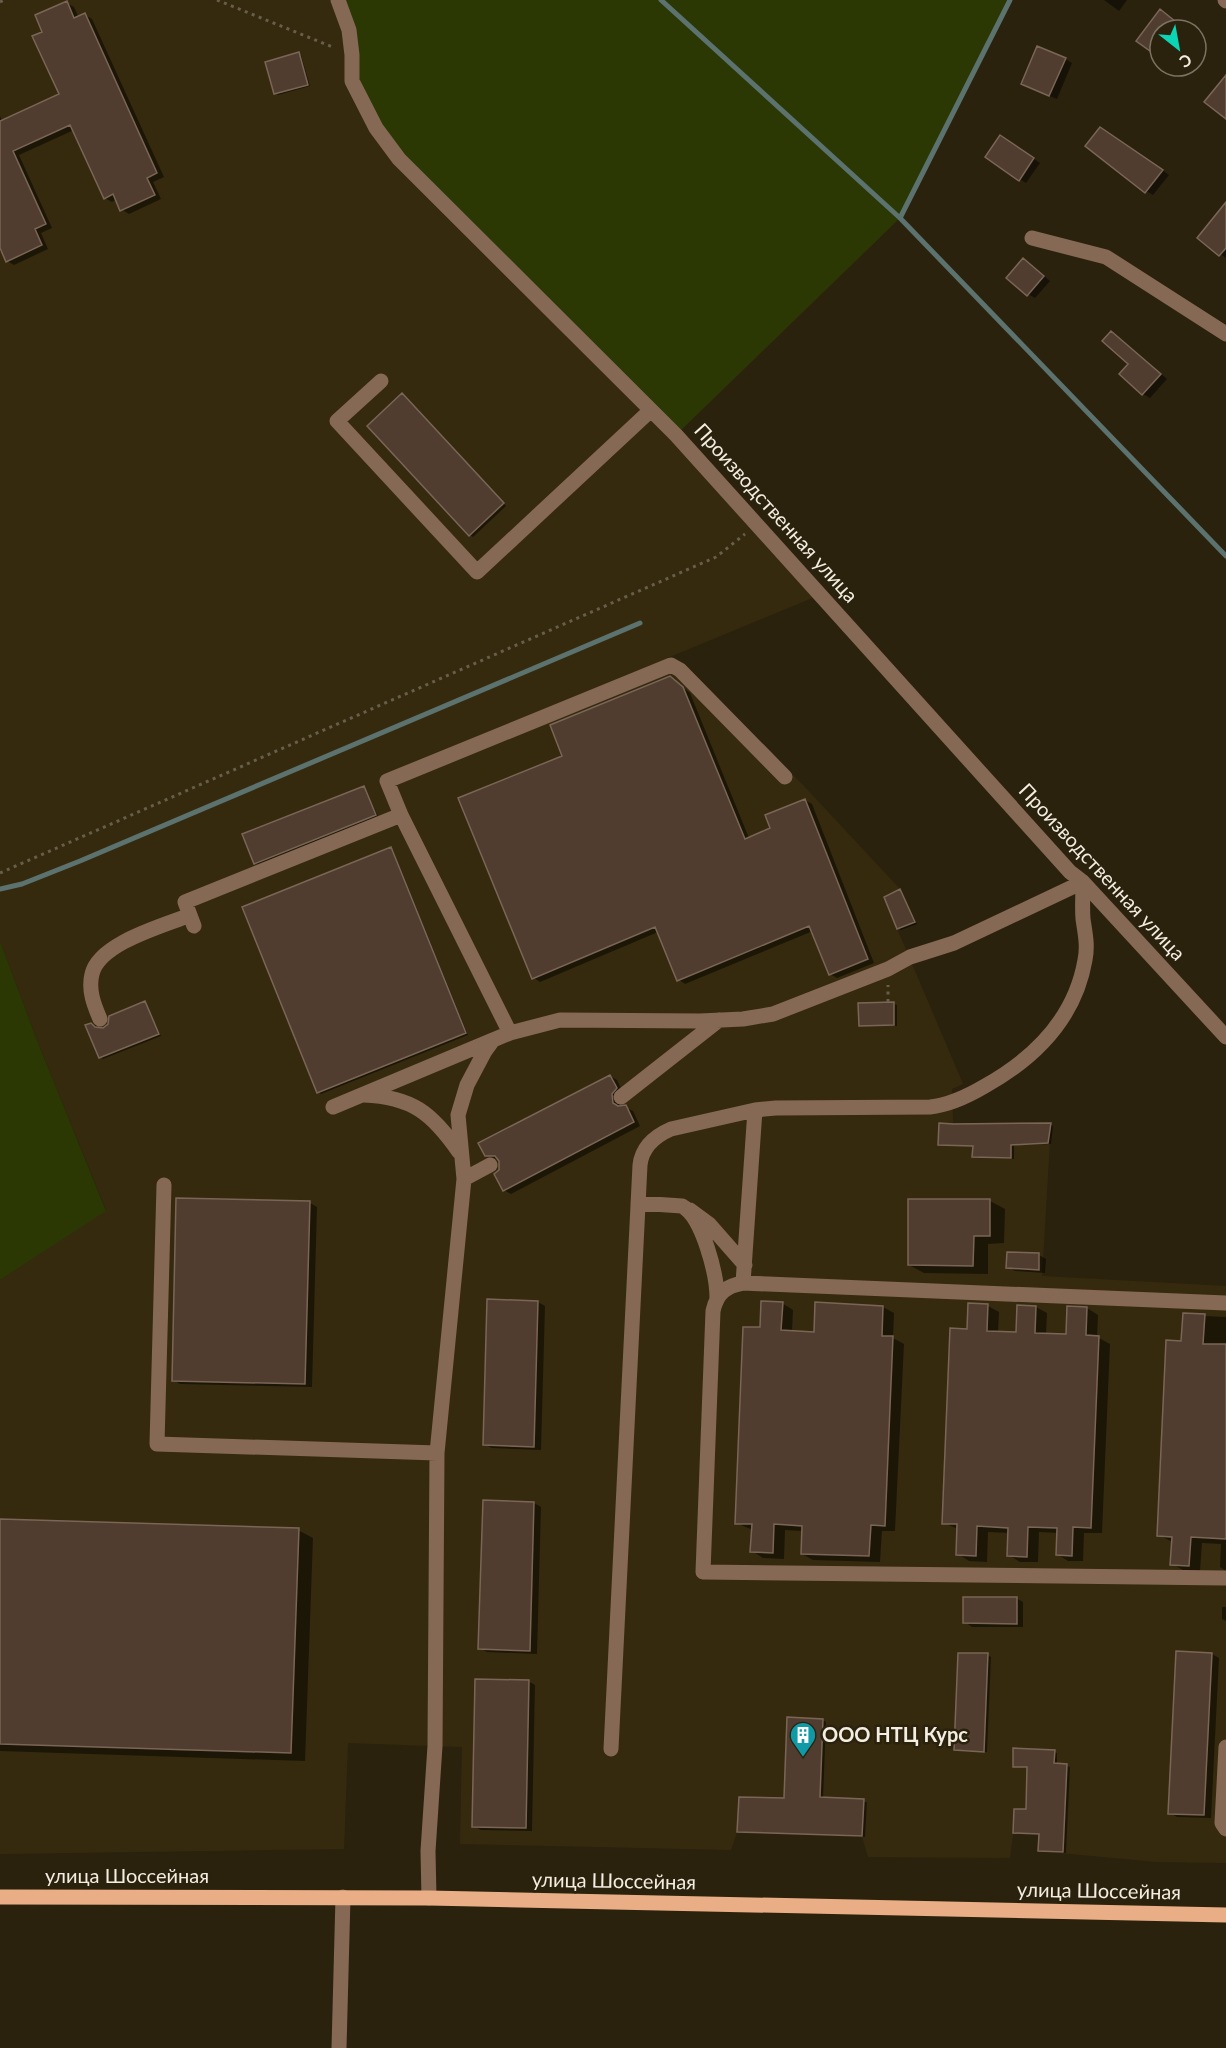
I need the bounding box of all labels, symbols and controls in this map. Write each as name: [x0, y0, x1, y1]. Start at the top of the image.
north arrow: [1148, 18, 1208, 78]
text: С: [1176, 50, 1195, 72]
street label: Производственная улица: [690, 418, 864, 607]
street label: Производственная улица: [1015, 778, 1191, 965]
building icon: ООО НТЦ Курс: [788, 1720, 818, 1758]
place label: ООО НТЦ Курс: [822, 1722, 968, 1746]
street label: улица Шоссейная: [45, 1863, 209, 1887]
street label: улица Шоссейная: [532, 1867, 696, 1893]
street label: улица Шоссейная: [1017, 1877, 1181, 1903]

